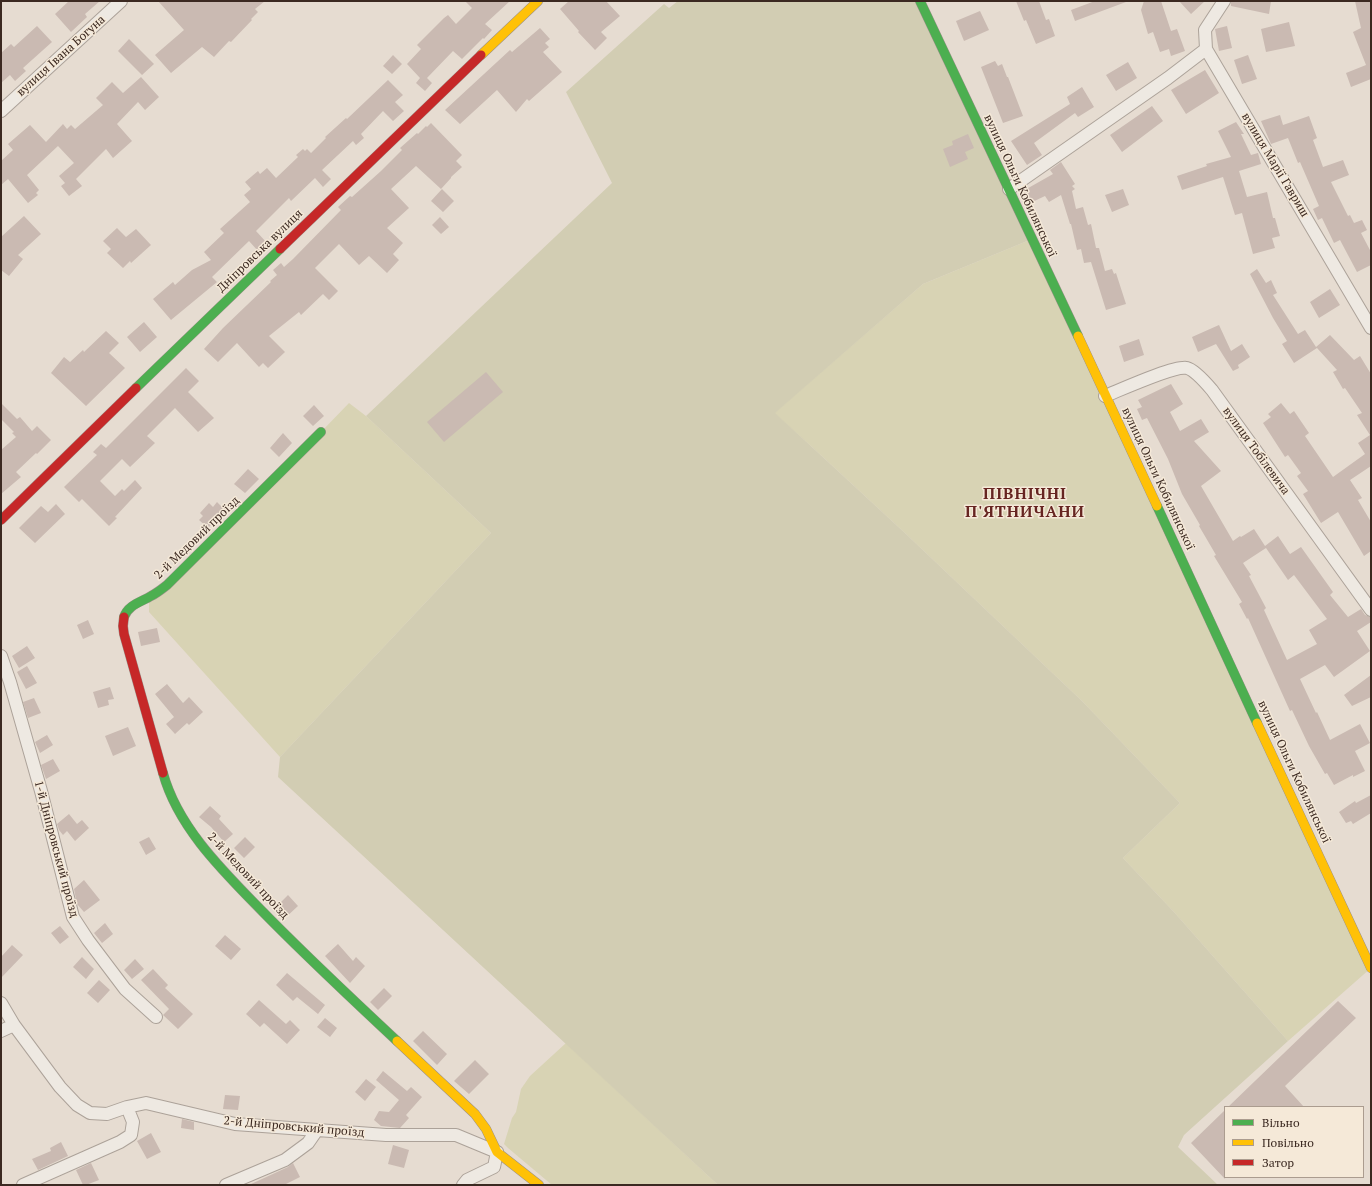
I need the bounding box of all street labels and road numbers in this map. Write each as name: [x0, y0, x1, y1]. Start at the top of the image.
street label: вулиця Івана Богуна: [14, 12, 108, 100]
street label: вулиця Марії Гавриш: [1238, 110, 1312, 220]
street label: вулиця Ольги Кобилянської: [981, 112, 1059, 260]
street label: Дніпровська вулиця: [214, 207, 306, 295]
street label: вулиця Тобілевича: [1219, 404, 1293, 498]
street label: вулиця Ольги Кобилянської: [1119, 405, 1197, 553]
street label: 2-й Медовий проїзд: [151, 494, 243, 582]
street label: вулиця Ольги Кобилянської: [1255, 698, 1333, 846]
street label: 1-й Дніпровський проїзд: [31, 779, 81, 919]
street label: 2-й Медовий проїзд: [204, 830, 292, 922]
street label: 2-й Дніпровський проїзд: [223, 1114, 365, 1140]

